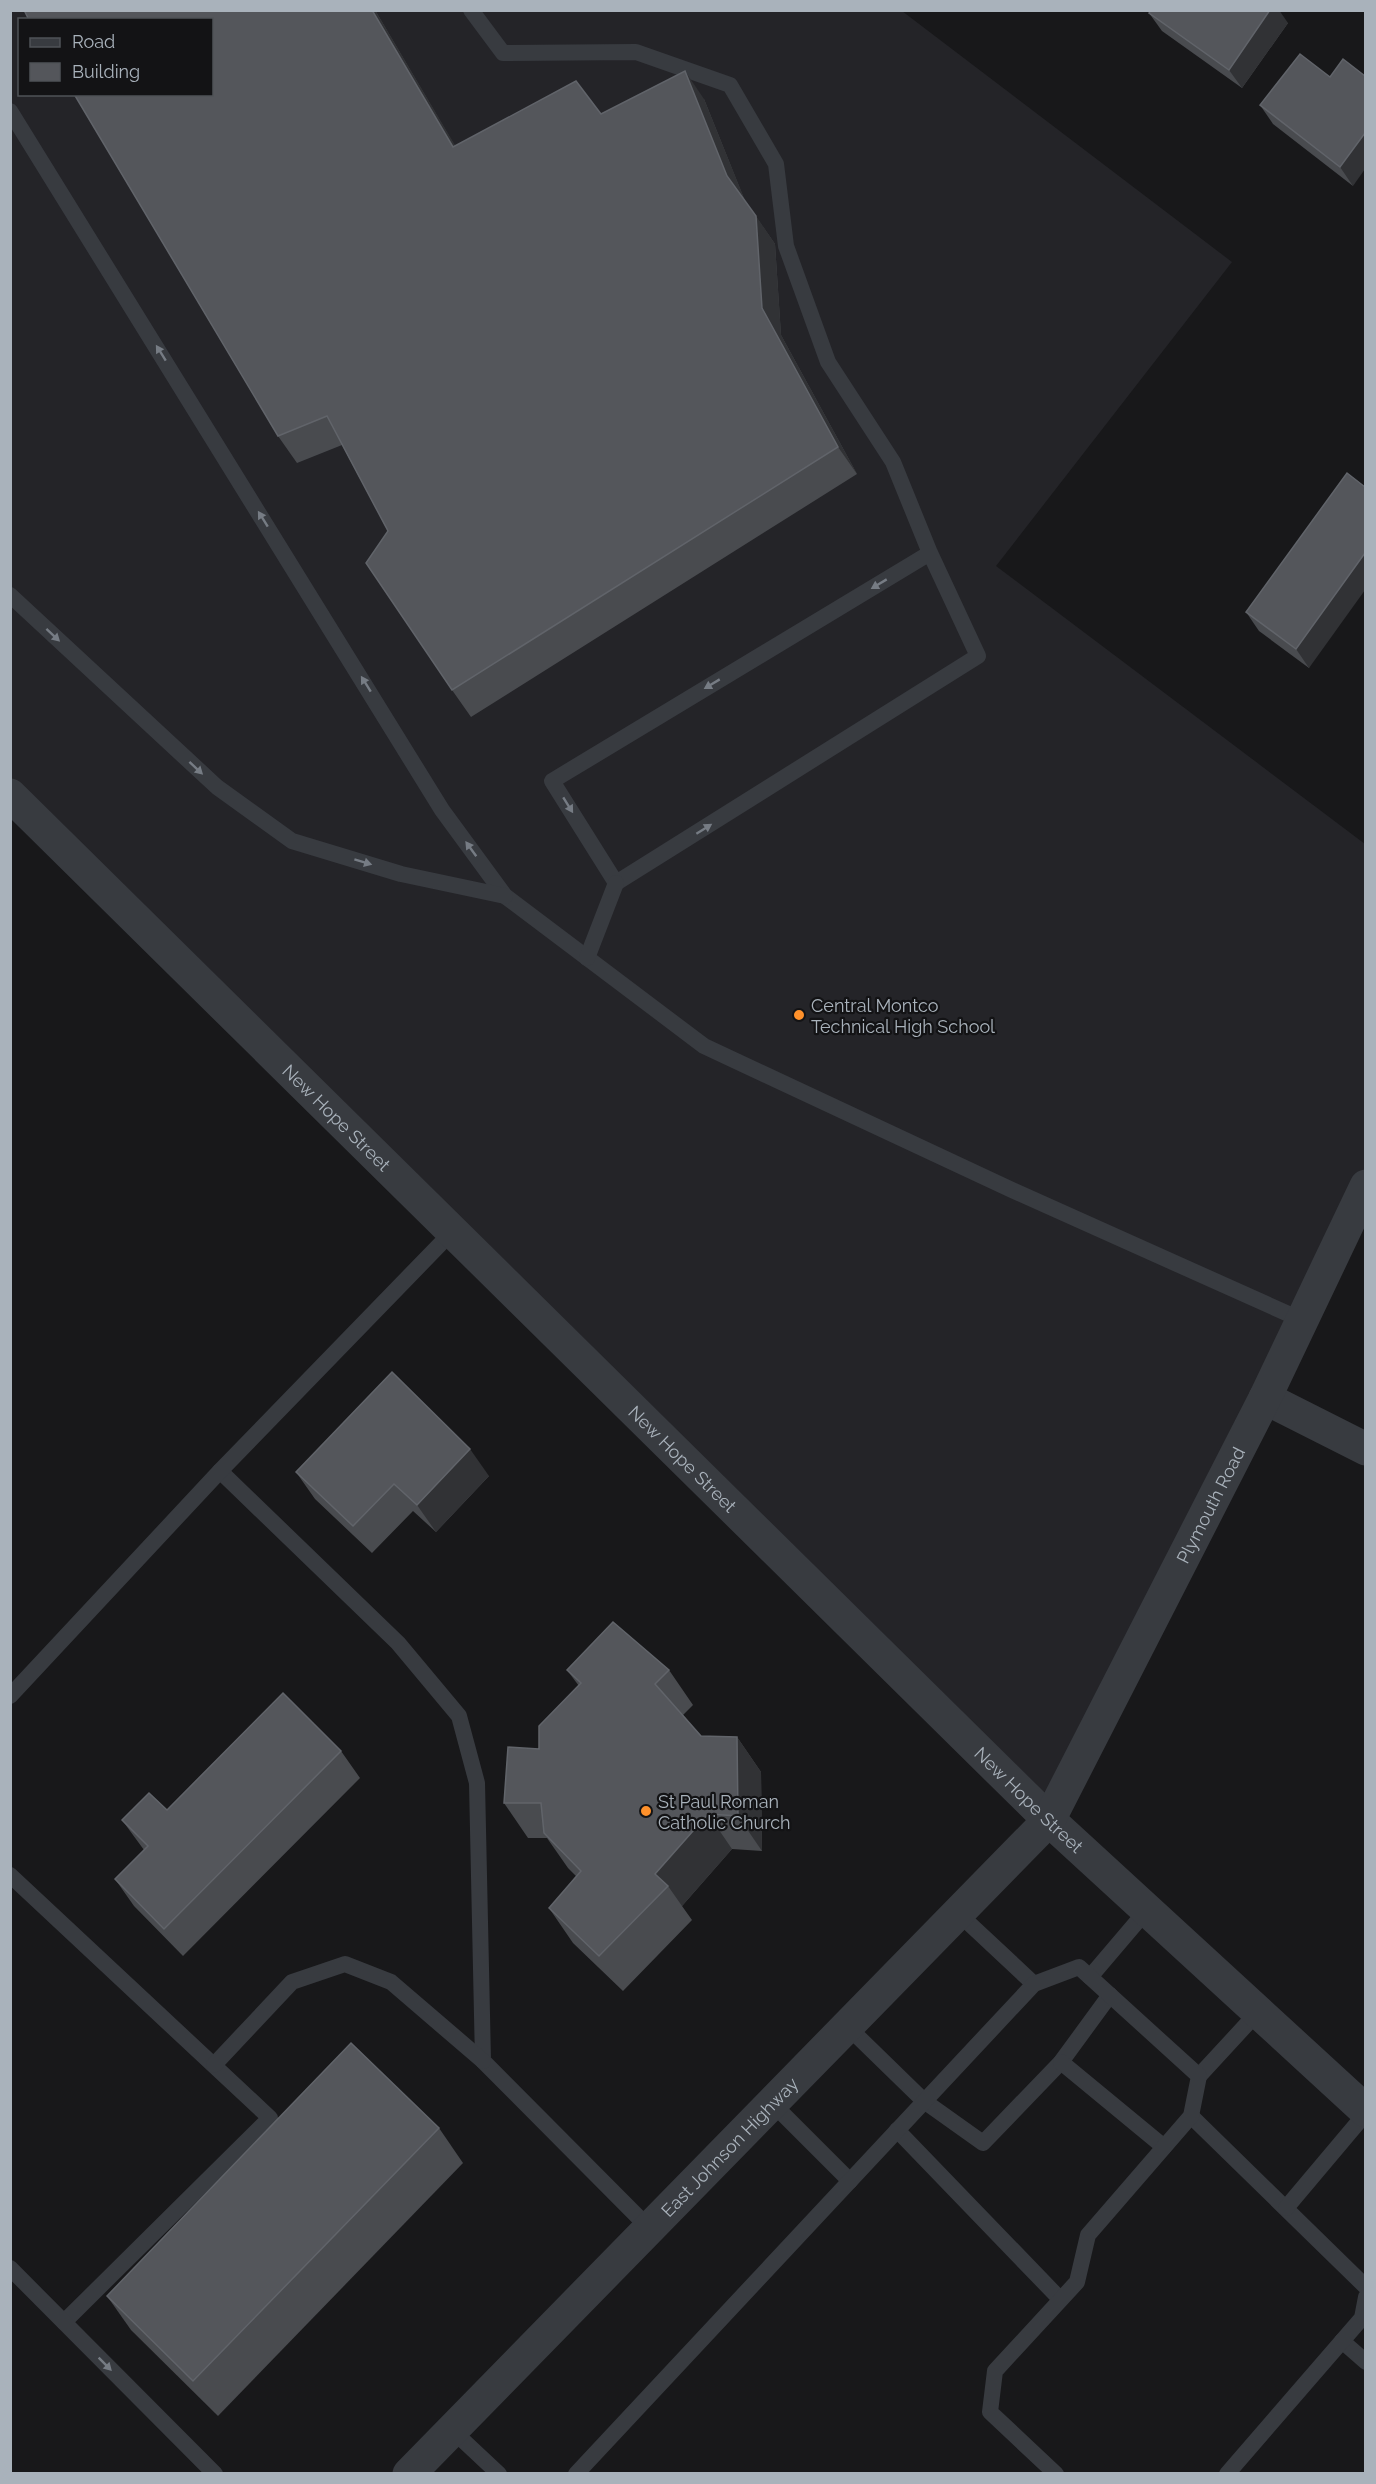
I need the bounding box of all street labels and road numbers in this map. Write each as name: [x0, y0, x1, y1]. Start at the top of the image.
street label: New Hope Street: [279, 1060, 395, 1175]
street label: New Hope Street: [624, 1401, 741, 1516]
street label: Plymouth Road: [1172, 1443, 1249, 1567]
street label: New Hope Street: [970, 1742, 1088, 1857]
street label: East Johnson Highway: [657, 2072, 802, 2221]

